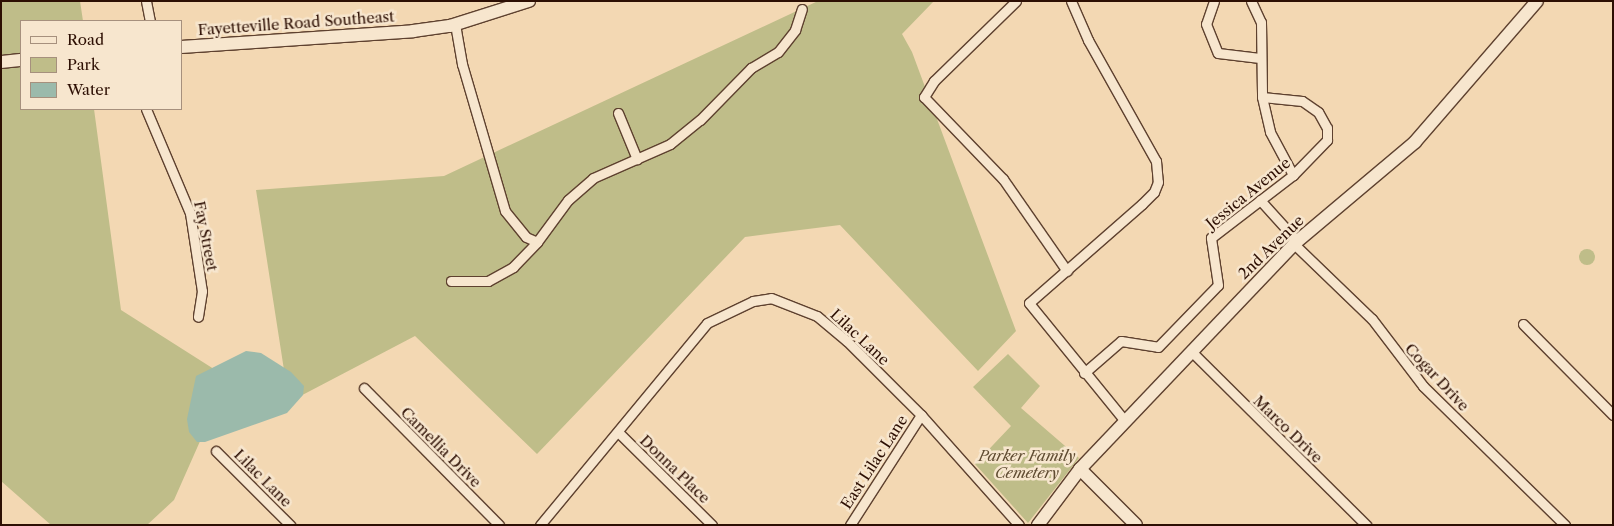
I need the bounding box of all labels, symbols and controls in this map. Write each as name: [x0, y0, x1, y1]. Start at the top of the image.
street label: Fayetteville Road Southeast: [197, 7, 395, 39]
legend: [20, 20, 182, 110]
text: Road: [67, 30, 104, 49]
text: Park: [67, 55, 100, 74]
text: Water: [67, 80, 110, 99]
street label: Jessica Avenue: [1202, 153, 1294, 233]
street label: Fay Street: [190, 199, 222, 273]
street label: 2nd Avenue: [1234, 211, 1308, 283]
street label: Lilac Lane: [827, 305, 893, 369]
street label: Cogar Drive: [1401, 339, 1473, 415]
street label: Marco Drive: [1250, 392, 1326, 466]
street label: Camellia Drive: [397, 403, 485, 491]
street label: East Lilac Lane: [837, 412, 911, 512]
street label: Donna Place: [636, 431, 714, 507]
street label: Lilac Lane: [230, 445, 296, 511]
park label: Parker Family Cemetery: [978, 446, 1076, 481]

